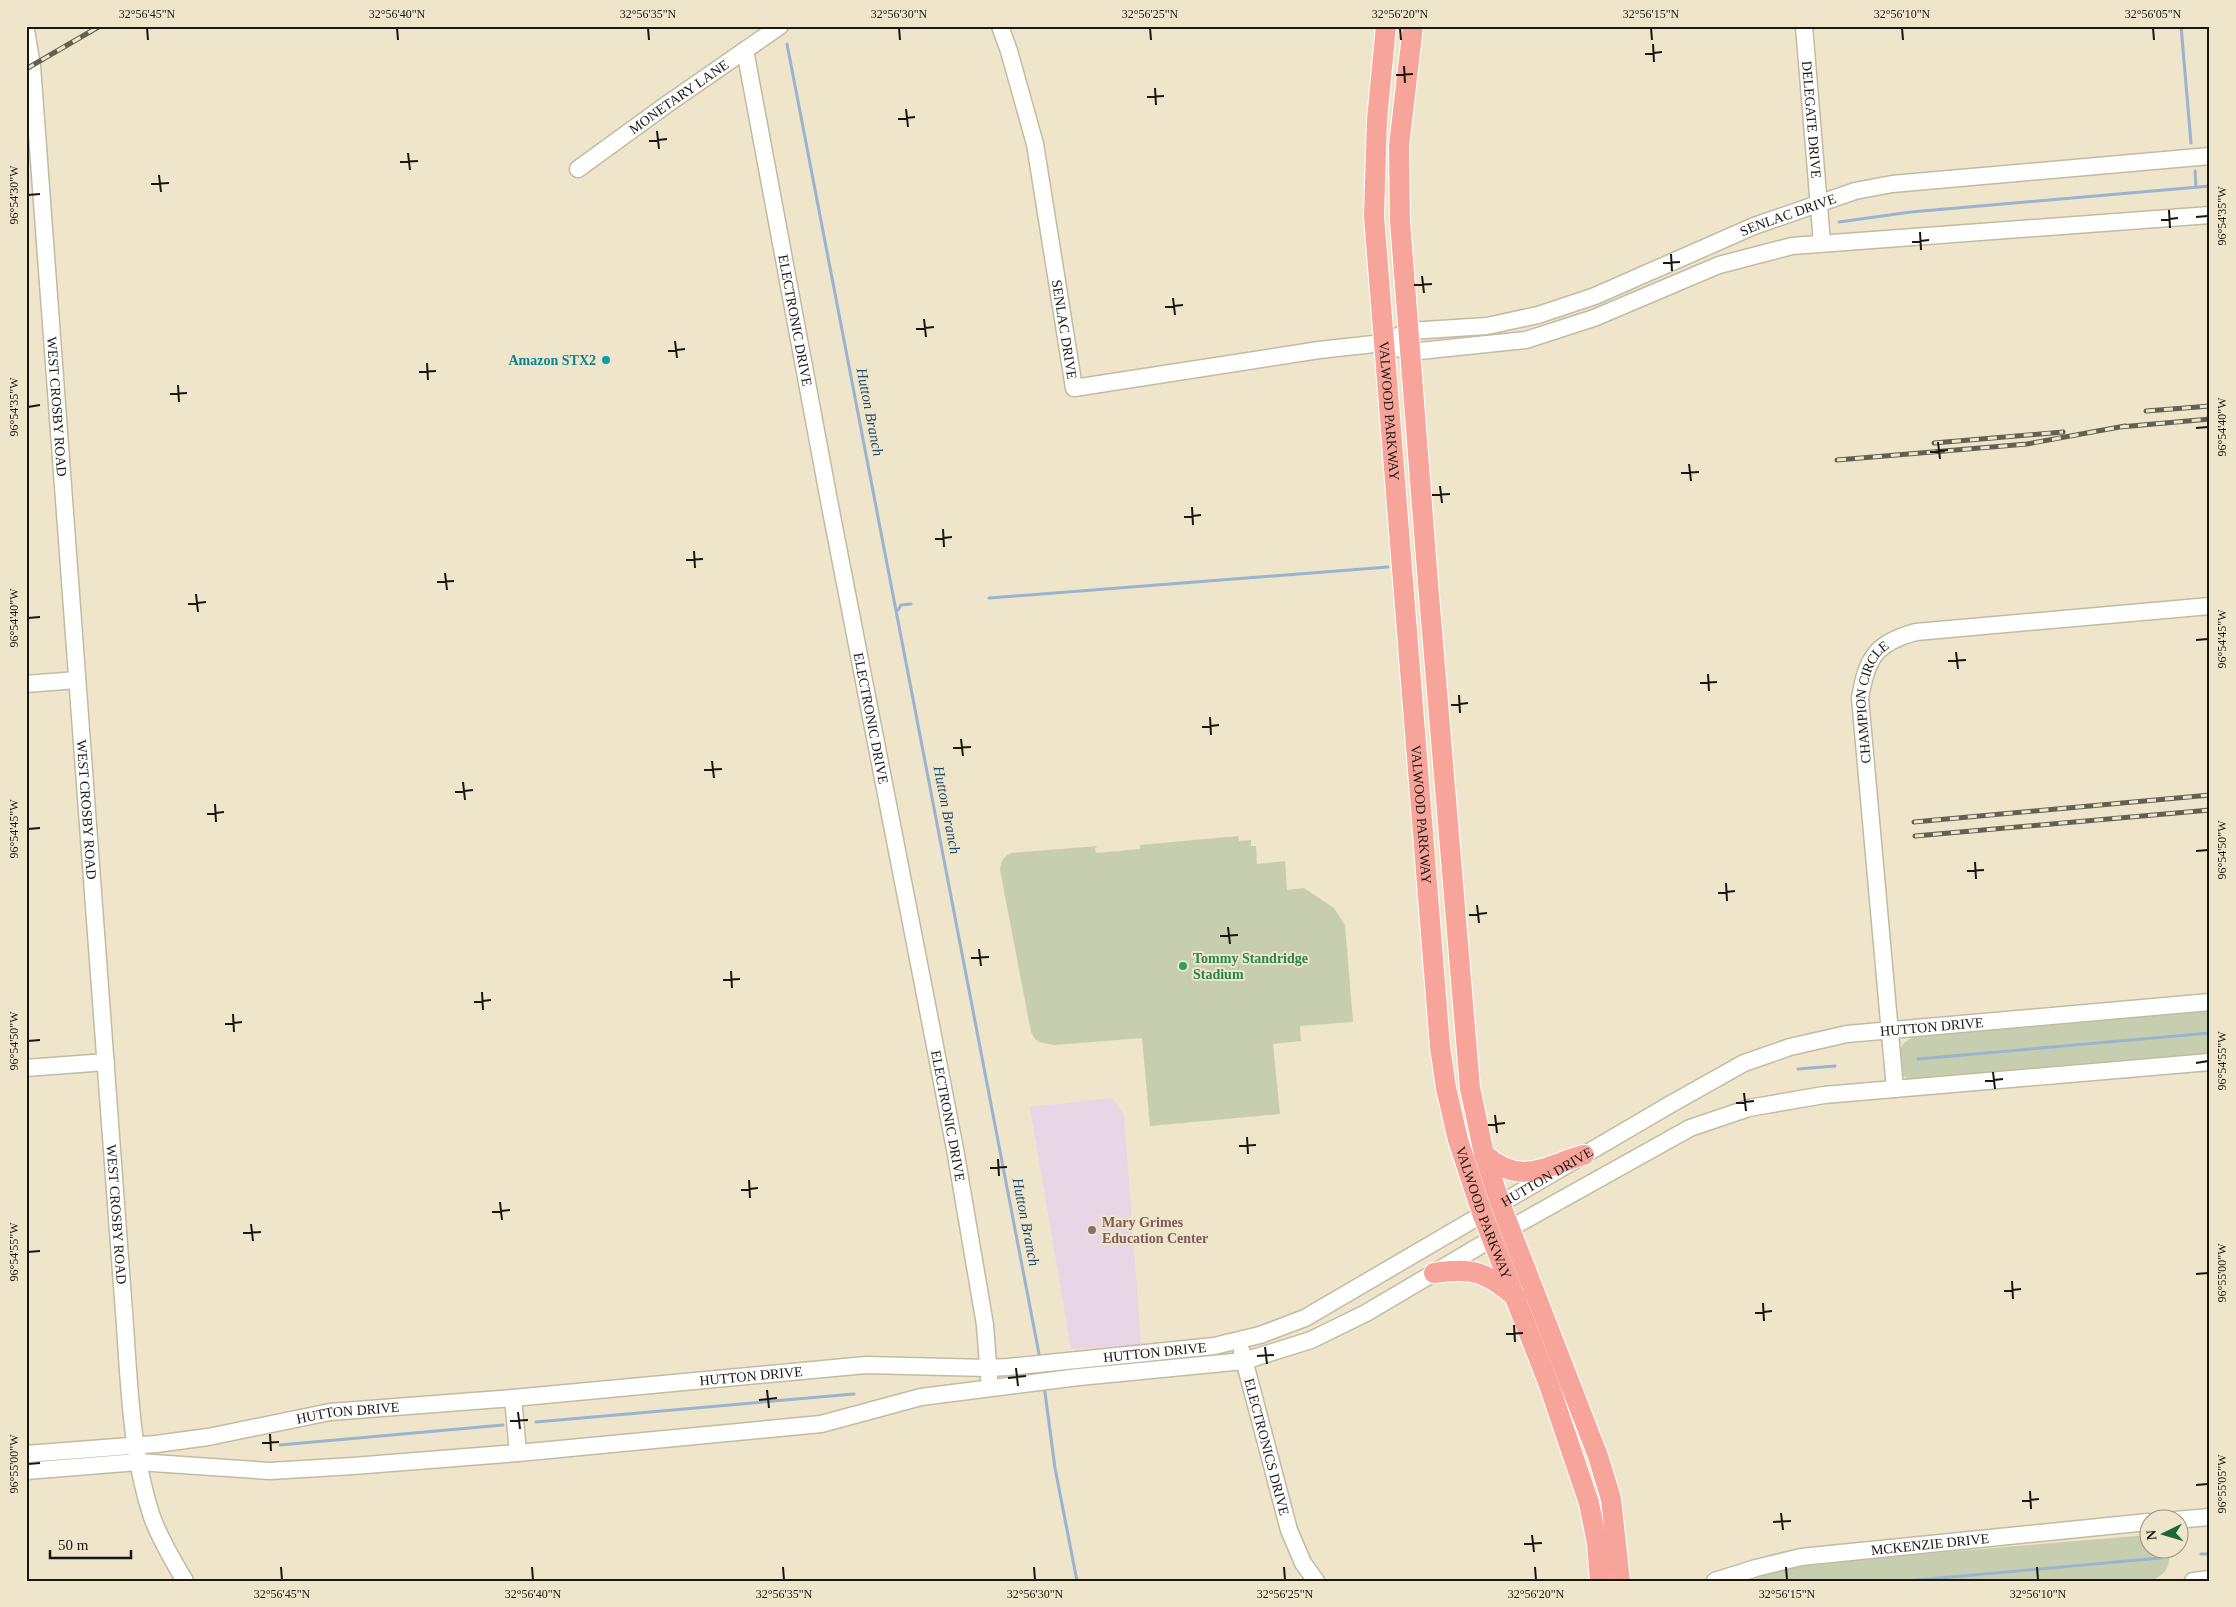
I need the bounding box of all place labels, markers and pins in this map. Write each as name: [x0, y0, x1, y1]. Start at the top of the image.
place label: Amazon STX2: [508, 353, 596, 368]
marker: Amazon STX2: [600, 354, 612, 366]
place label: Tommy Standridge Stadium: [1193, 951, 1308, 982]
marker: Tommy Standridge Stadium: [1177, 960, 1189, 972]
place label: Mary Grimes Education Center: [1102, 1215, 1208, 1246]
marker: Mary Grimes Education Center: [1086, 1224, 1098, 1236]

